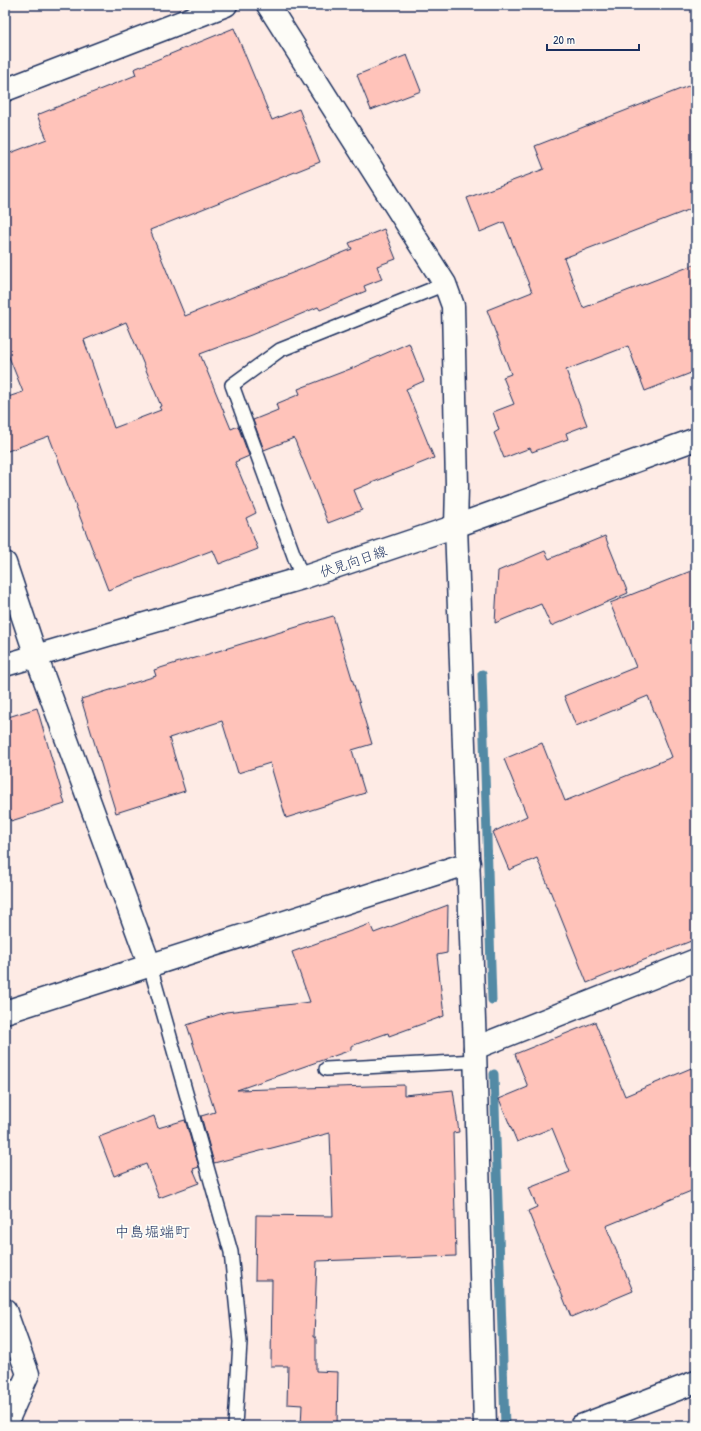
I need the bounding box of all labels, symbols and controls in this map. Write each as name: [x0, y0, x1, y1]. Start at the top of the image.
scale bar: [547, 26, 639, 52]
text: 20 m: [553, 31, 575, 48]
street label: 伏見向日線: [317, 541, 389, 581]
district label: 中島堀端町: [114, 1221, 190, 1242]

